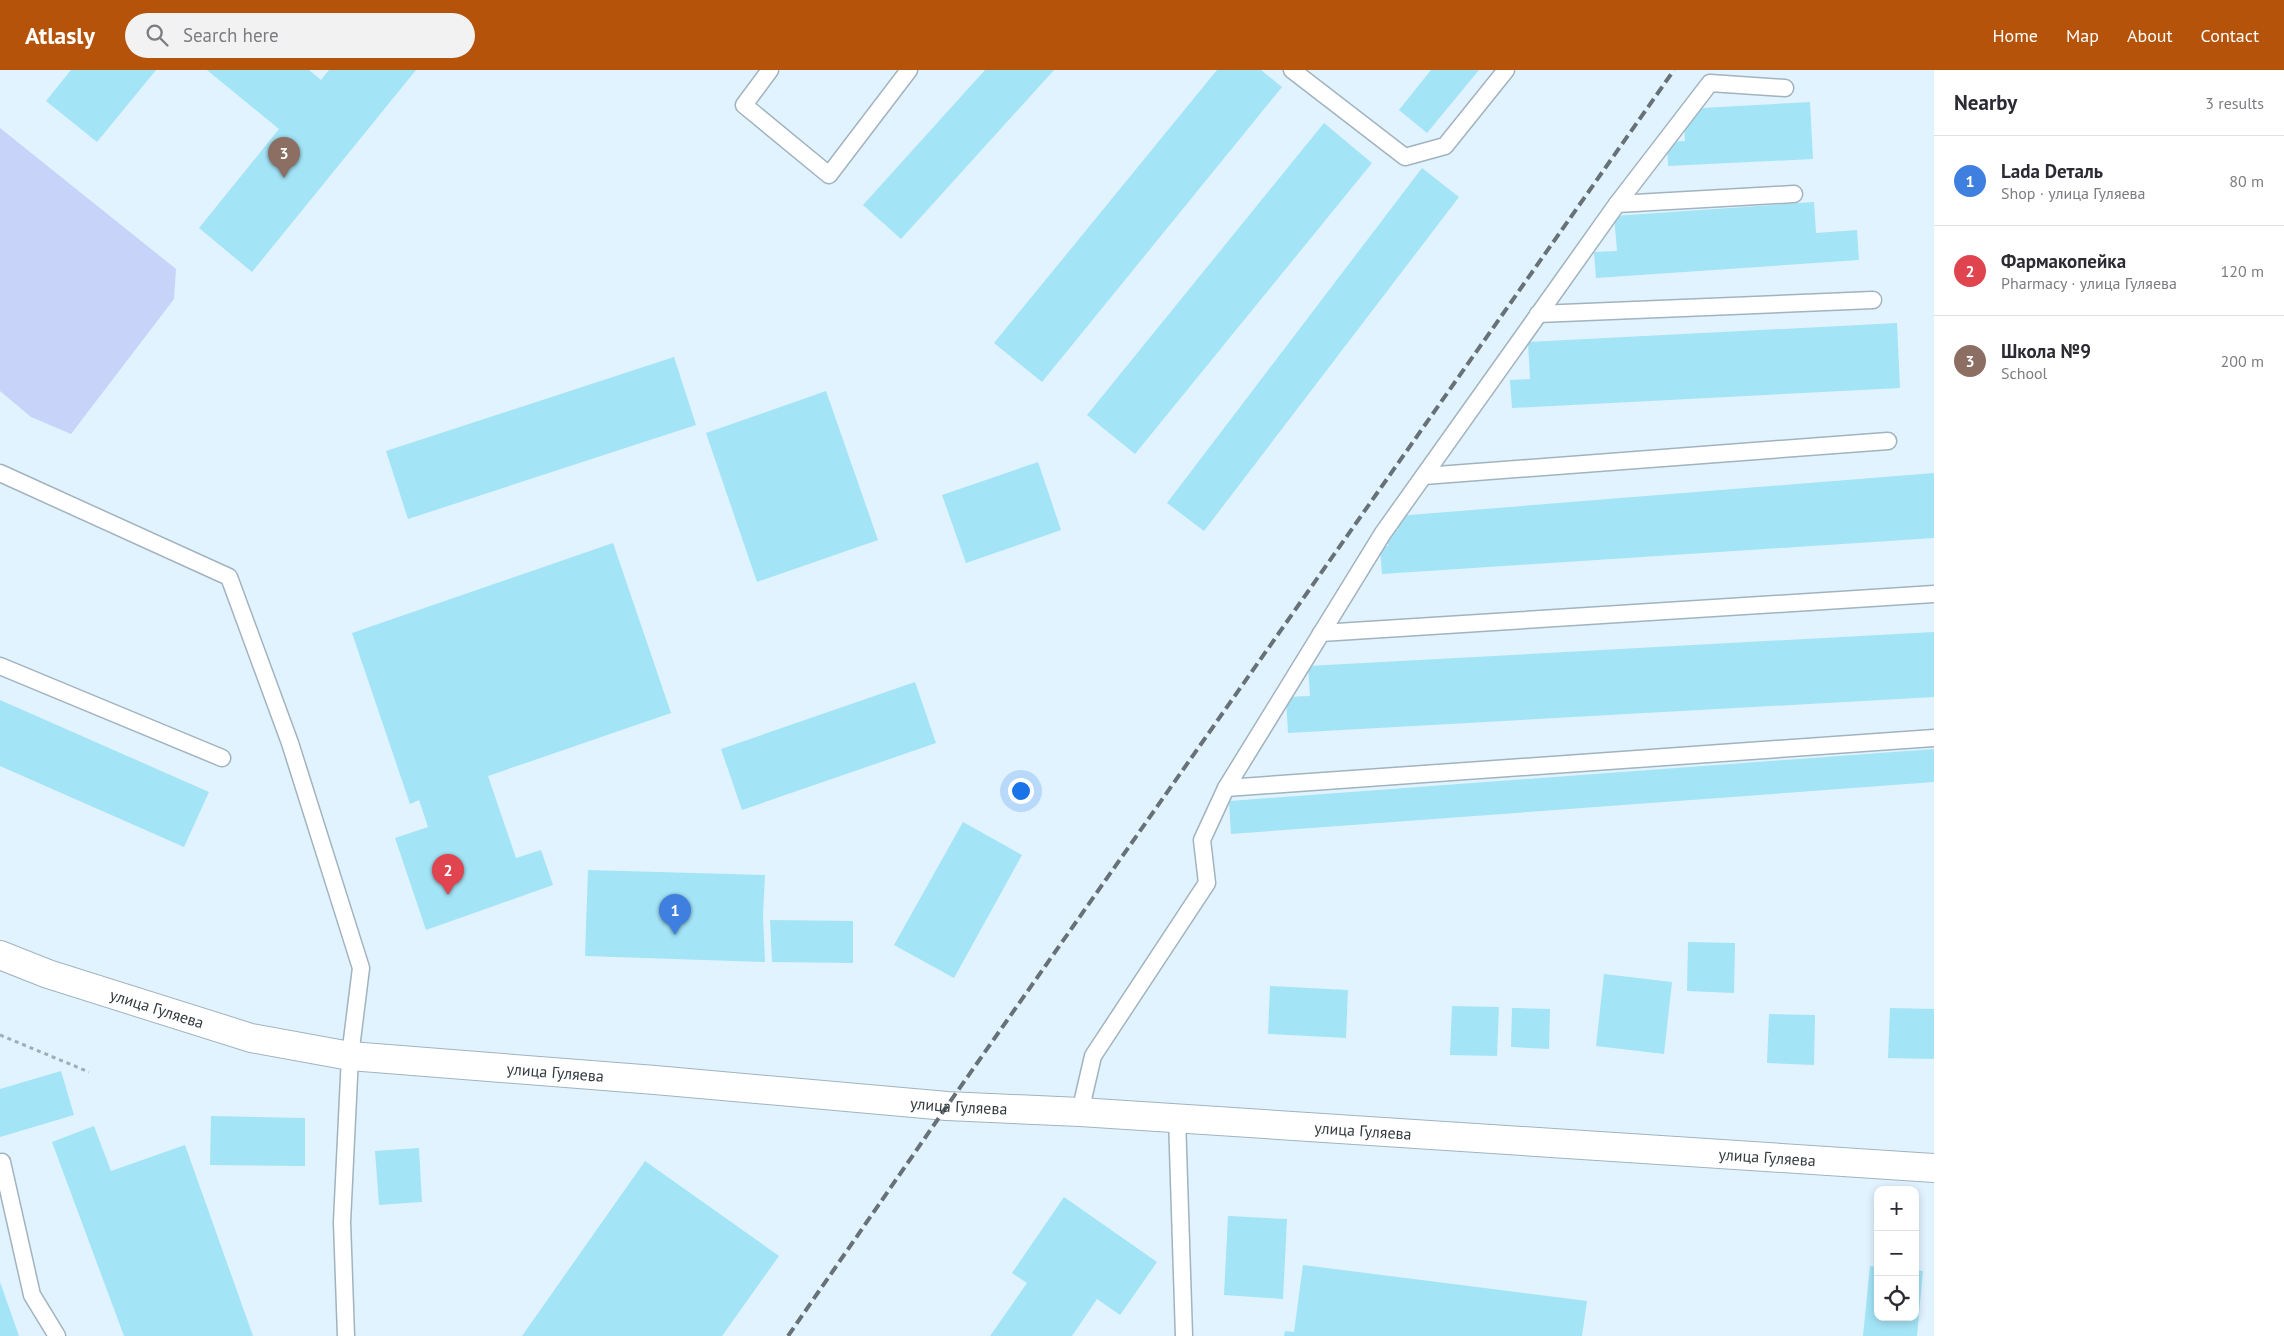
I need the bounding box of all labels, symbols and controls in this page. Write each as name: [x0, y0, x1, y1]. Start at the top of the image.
search box: [125, 13, 475, 58]
text: Atlasly: [25, 20, 95, 51]
icon: search: [143, 21, 171, 49]
text: Search here: [183, 23, 279, 47]
text: Home: [1992, 24, 2038, 47]
text: Map: [2066, 24, 2099, 47]
text: About: [2127, 24, 2173, 47]
text: Contact: [2201, 24, 2259, 47]
text: Nearby: [1954, 89, 2017, 116]
text: 3 results: [2205, 93, 2264, 113]
pin: 3: [268, 137, 300, 178]
text: Lada Dеталь: [2001, 159, 2103, 183]
text: 1: [1965, 171, 1975, 191]
text: 80 m: [2229, 171, 2264, 191]
text: Shop · улица Гуляева: [2001, 183, 2146, 203]
text: Фармакопейка: [2001, 249, 2126, 273]
text: 2: [1965, 261, 1975, 281]
text: 120 m: [2221, 261, 2264, 281]
text: Pharmacy · улица Гуляева: [2001, 273, 2177, 293]
text: Школа №9: [2001, 339, 2091, 363]
text: 3: [1965, 351, 1975, 371]
text: 200 m: [2221, 351, 2264, 371]
text: School: [2001, 363, 2047, 383]
your location: [1008, 778, 1034, 804]
pin: 2: [432, 854, 464, 895]
pin: 1: [659, 894, 691, 935]
street label: улица Гуляева: [108, 984, 207, 1033]
street label: улица Гуляева: [506, 1058, 605, 1086]
street label: улица Гуляева: [909, 1093, 1008, 1119]
street label: улица Гуляева: [1314, 1117, 1412, 1144]
street label: улица Гуляева: [1718, 1144, 1816, 1170]
map controls: [1874, 1186, 1919, 1321]
button: +: [1874, 1186, 1919, 1231]
button: −: [1874, 1231, 1919, 1276]
button: locate: [1874, 1276, 1919, 1321]

